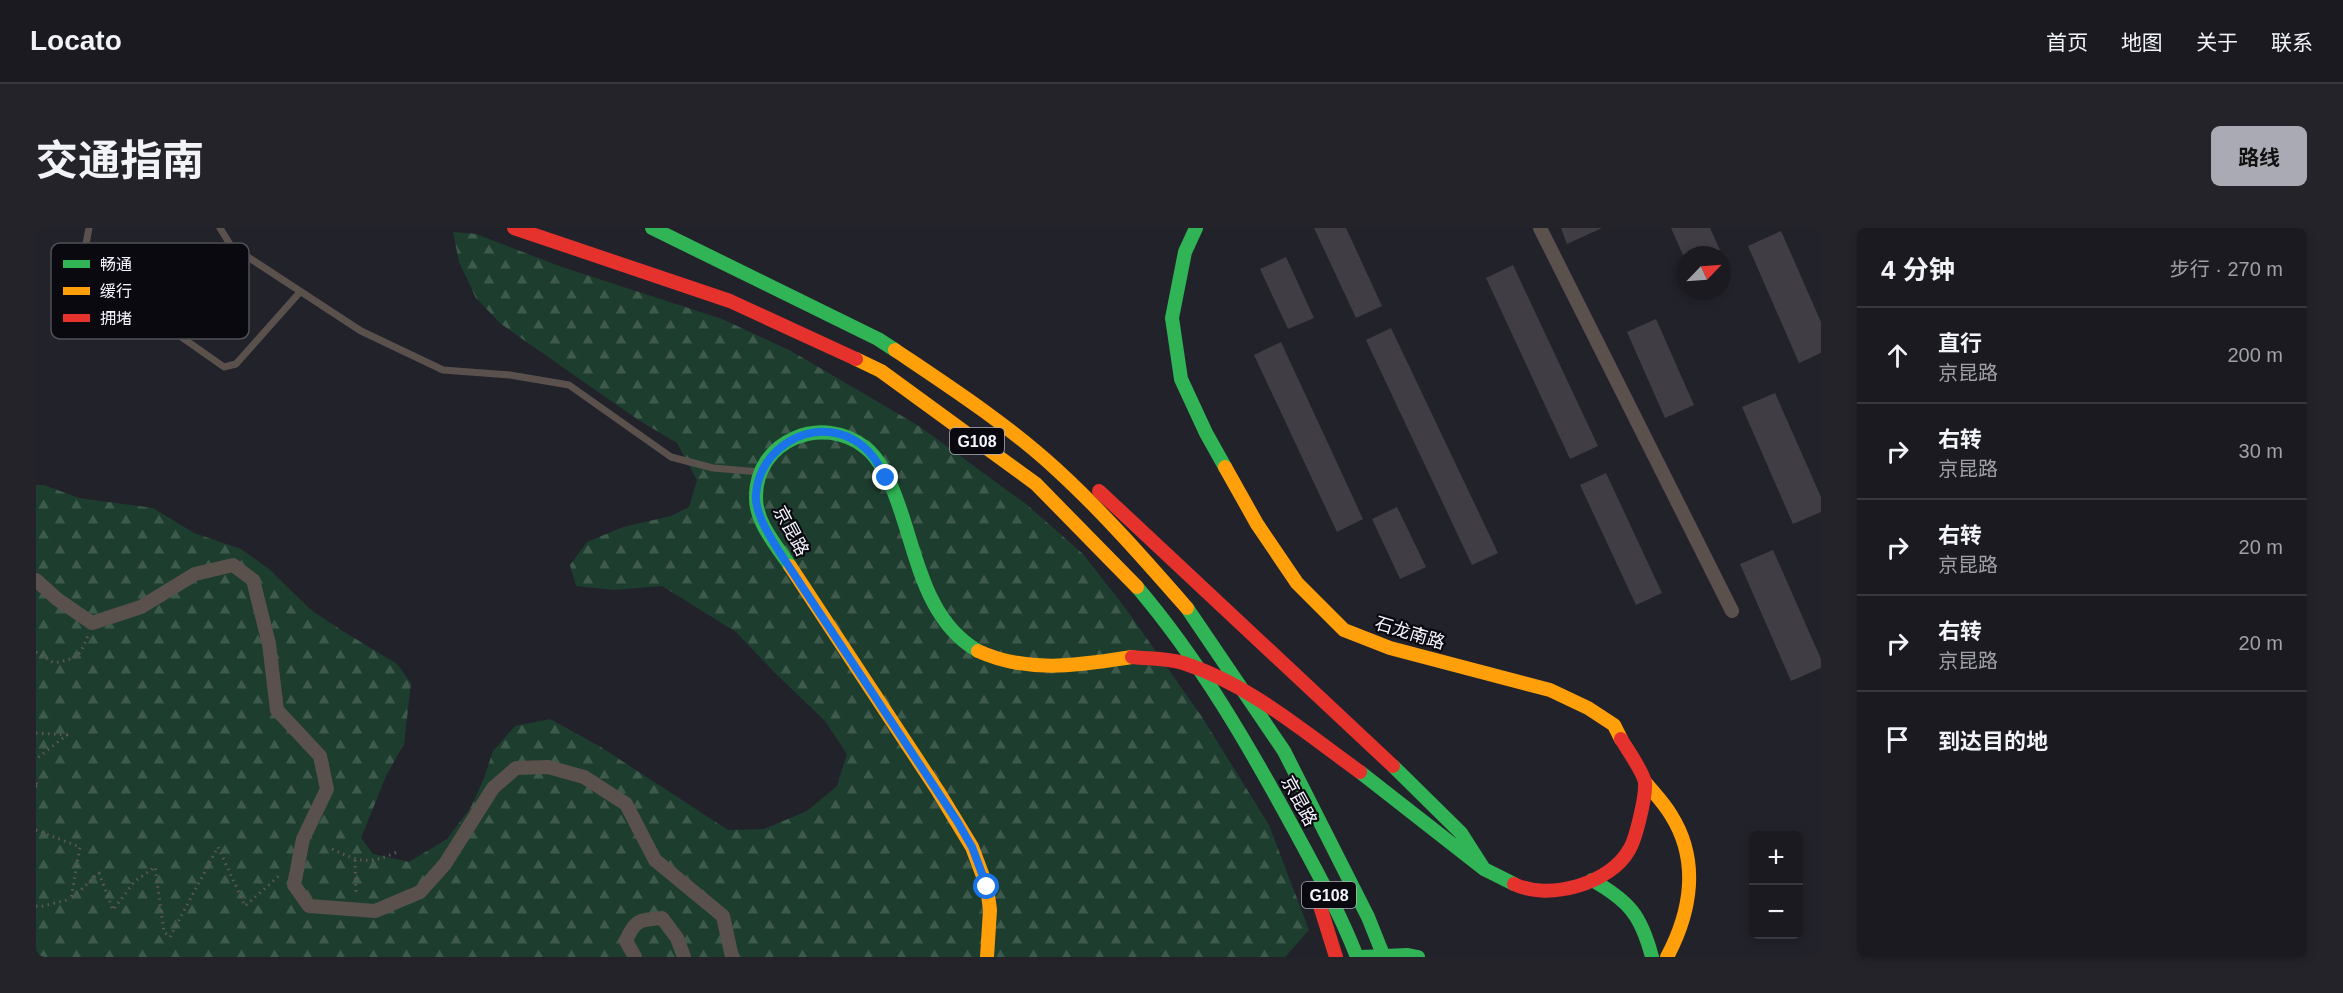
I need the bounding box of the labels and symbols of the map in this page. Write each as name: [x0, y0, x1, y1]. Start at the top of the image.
legend: [51, 243, 249, 339]
north arrow: [1677, 246, 1731, 300]
text: 畅通: [100, 256, 132, 273]
text: 缓行: [100, 283, 132, 300]
text: 拥堵: [100, 310, 132, 327]
road number: G108: [950, 428, 1004, 454]
route end: [872, 464, 898, 490]
street label: 京昆路: [769, 502, 813, 560]
street label: 石龙南路: [1373, 613, 1447, 653]
street label: 京昆路: [1277, 773, 1321, 829]
route start: [973, 873, 999, 899]
road number: G108: [1302, 882, 1356, 908]

